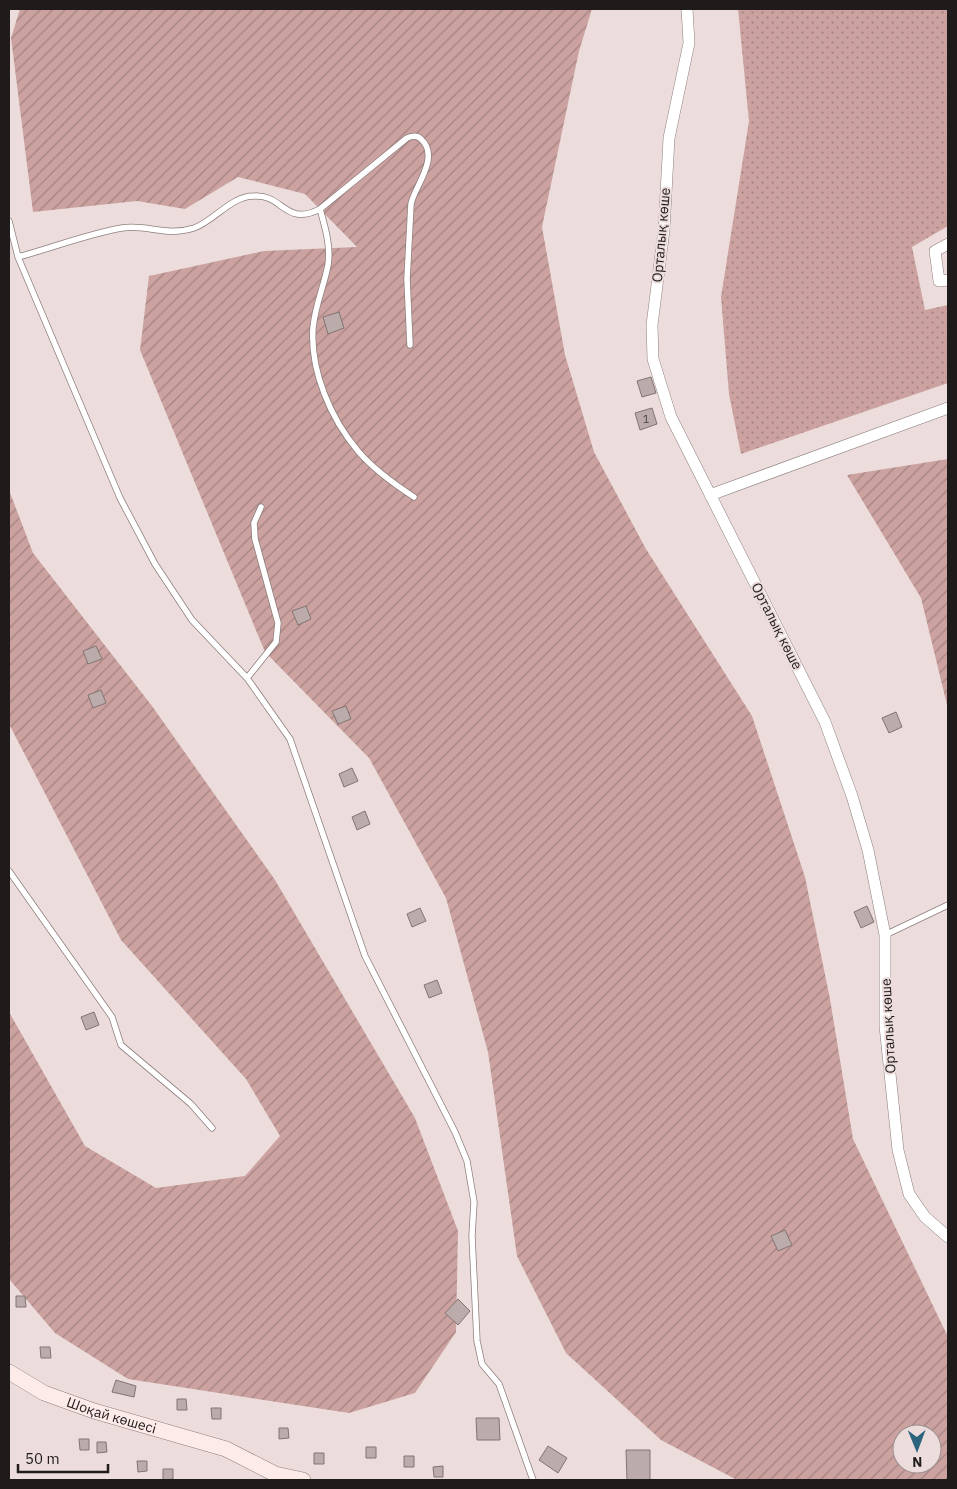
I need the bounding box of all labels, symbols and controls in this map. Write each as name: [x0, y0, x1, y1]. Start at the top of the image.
street label: Орталық көше: [648, 186, 674, 283]
house number: 1: [643, 412, 650, 426]
street label: Орталық көше: [747, 579, 807, 673]
street label: Орталық көше: [877, 978, 899, 1074]
street label: Шоқай көшесі: [64, 1393, 158, 1437]
north arrow: [892, 1424, 942, 1474]
scale bar: [18, 1442, 108, 1474]
text: 50 m: [25, 1449, 60, 1468]
text: N: [912, 1453, 922, 1471]

